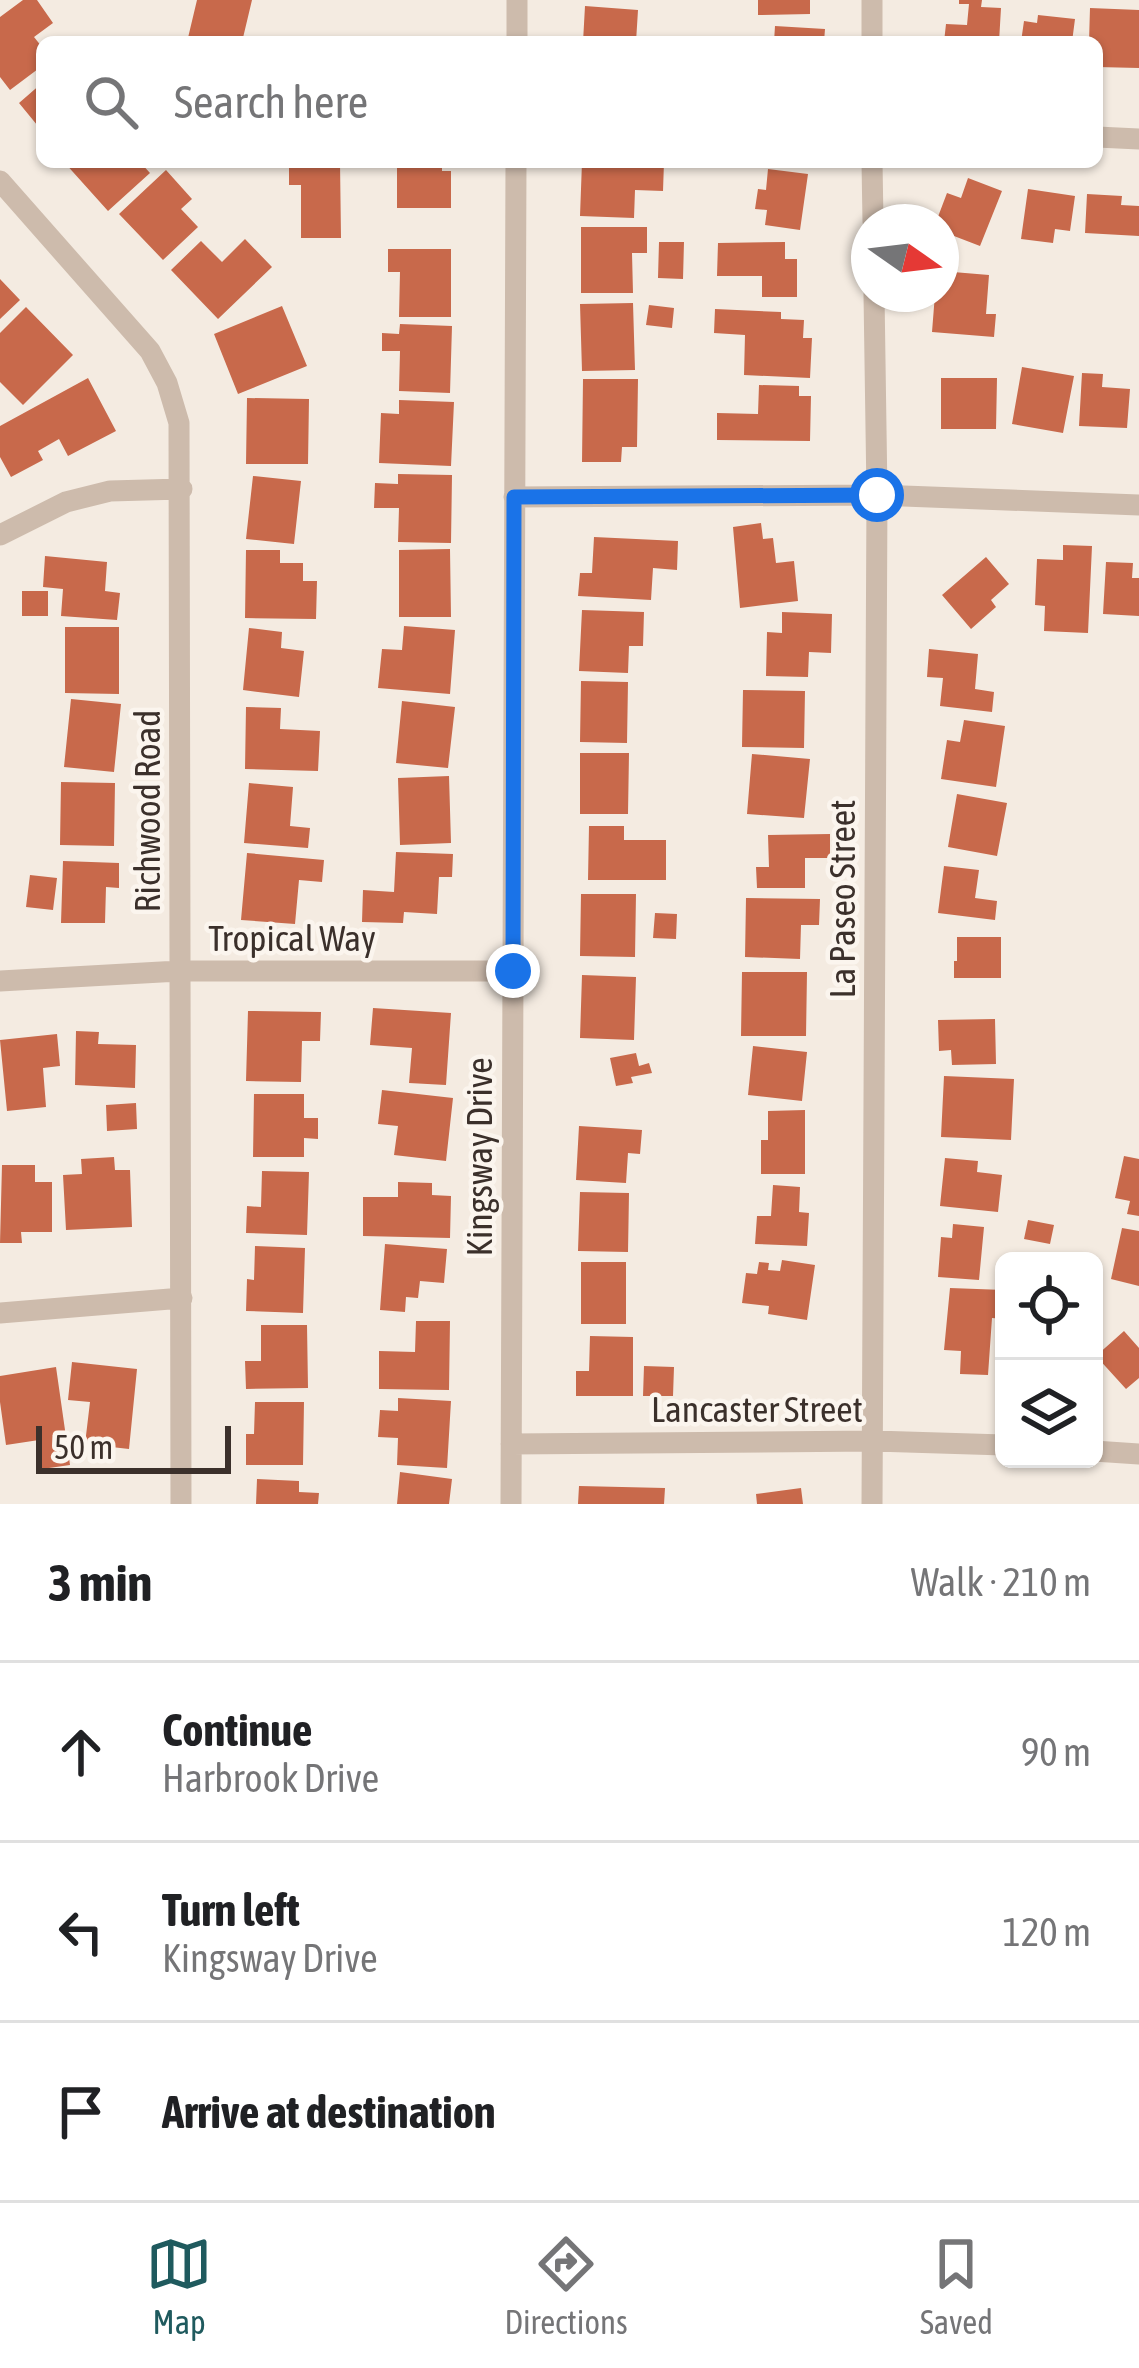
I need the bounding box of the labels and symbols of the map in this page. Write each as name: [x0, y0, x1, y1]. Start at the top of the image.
north arrow: [851, 204, 959, 312]
route start: [850, 468, 904, 522]
street label: Richwood Road: [126, 710, 168, 912]
street label: La Paseo Street: [821, 800, 863, 998]
street label: Tropical Way: [208, 917, 376, 959]
route end: [486, 944, 540, 998]
street label: Kingsway Drive: [458, 1057, 500, 1257]
street label: Lancaster Street: [651, 1388, 863, 1430]
scale bar: [36, 1420, 231, 1473]

